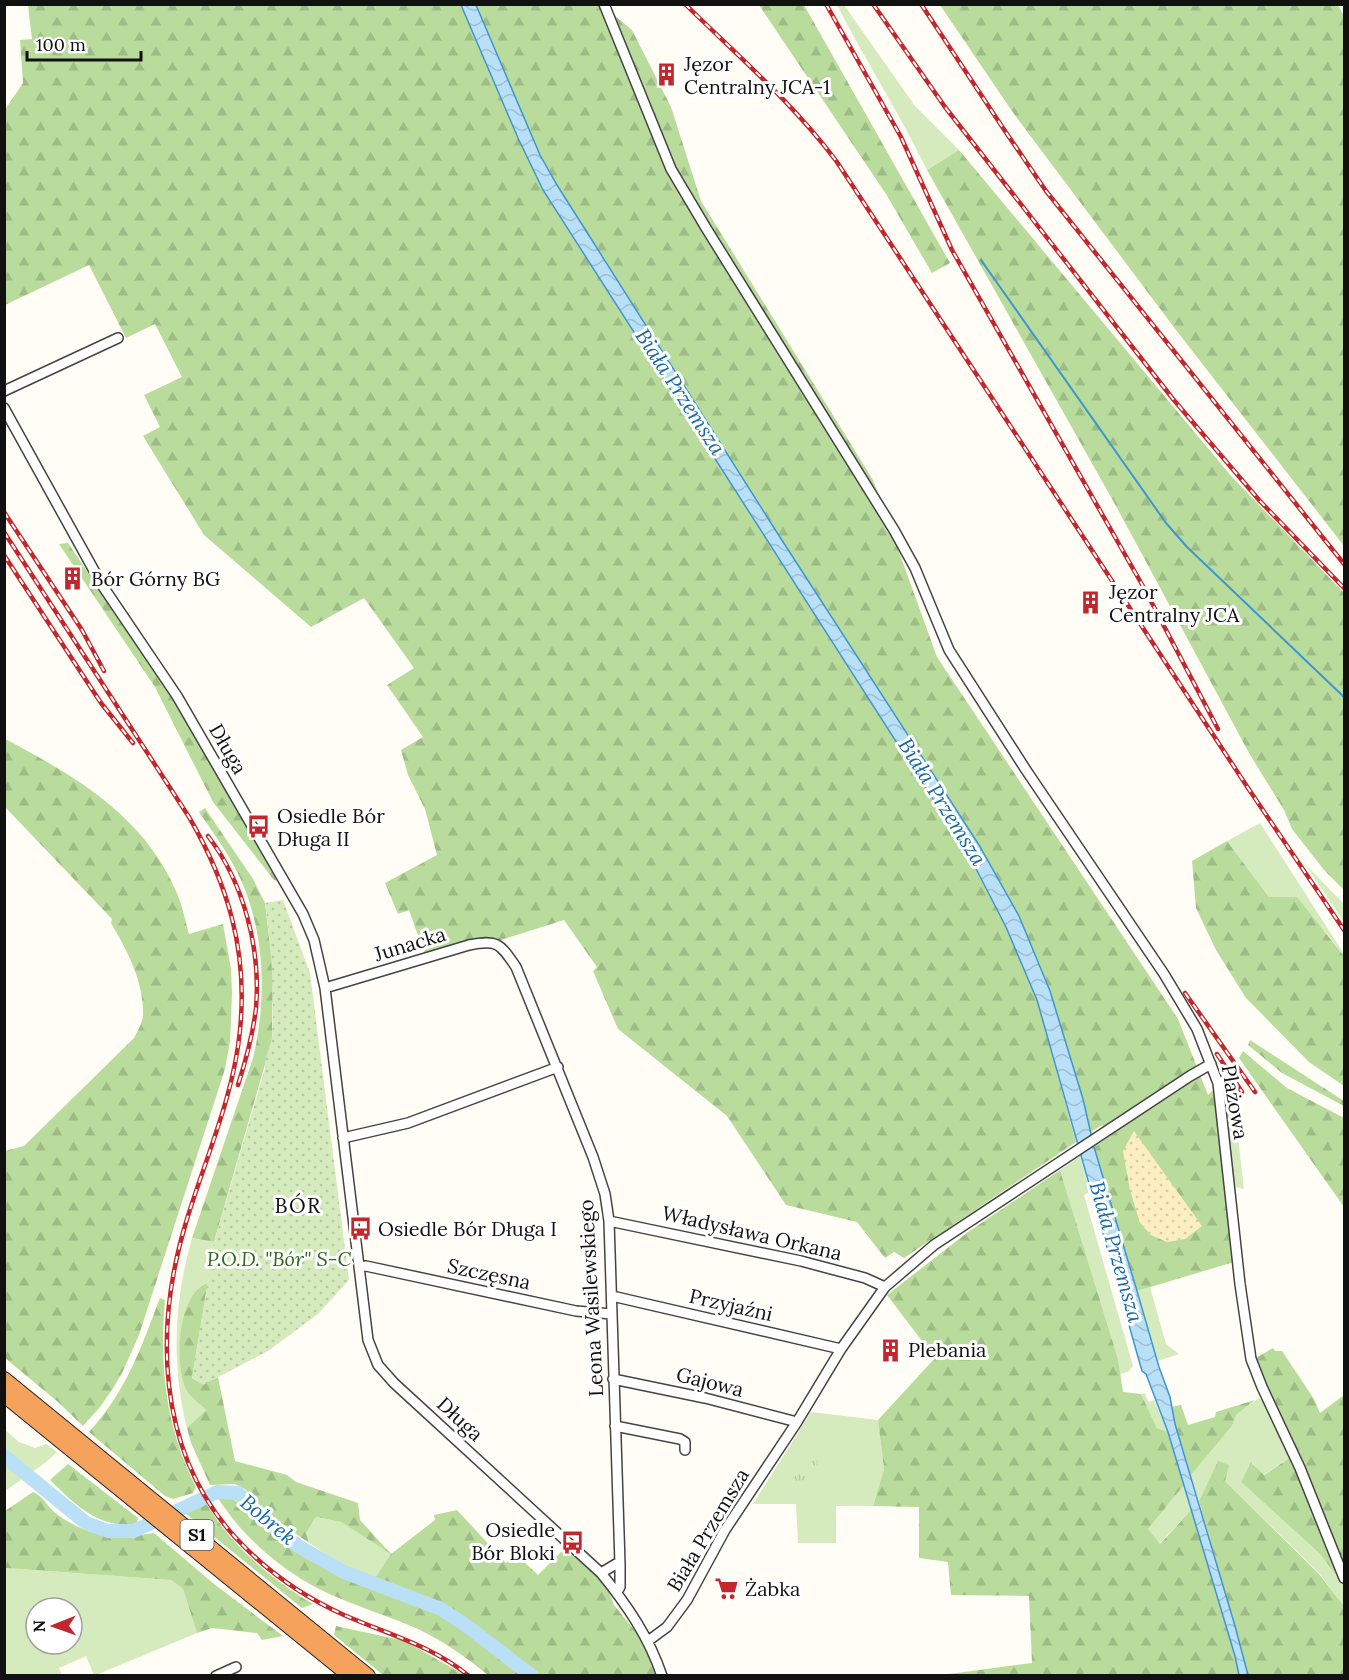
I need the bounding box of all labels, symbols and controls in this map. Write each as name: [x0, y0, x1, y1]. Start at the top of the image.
scale bar: [27, 24, 141, 62]
text: 100 m: [36, 33, 86, 56]
place label: Jęzor Centralny JCA-1: [683, 51, 830, 99]
building icon: Jęzor Centralny JCA-1: [653, 62, 679, 88]
water label: Biała Przemsza: [630, 323, 732, 460]
building icon: Bór Górny BG: [60, 566, 86, 592]
place label: Bór Górny BG: [91, 566, 220, 591]
place label: Jęzor Centralny JCA: [1108, 579, 1240, 627]
building icon: Jęzor Centralny JCA: [1078, 590, 1104, 616]
street label: Długa: [204, 719, 253, 778]
water label: Biała Przemsza: [892, 733, 993, 871]
place label: Osiedle Bór Długa II: [277, 803, 385, 851]
bus stop icon: Osiedle Bór Długa II: [246, 814, 272, 840]
street label: Junacka: [370, 921, 449, 967]
street label: Plażowa: [1217, 1063, 1254, 1141]
water label: Biała Przemsza: [1083, 1178, 1150, 1326]
district label: BÓR: [274, 1192, 322, 1219]
street label: Leona Wasilewskiego: [573, 1199, 608, 1397]
street label: Władysława Orkana: [660, 1200, 844, 1265]
bus stop icon: Osiedle Bór Długa I: [347, 1216, 373, 1242]
place label: Osiedle Bór Długa I: [378, 1216, 557, 1241]
park label: P.O.D. "Bór" S-C: [207, 1246, 351, 1271]
street label: Szczęsna: [445, 1252, 533, 1295]
street label: Przyjaźni: [687, 1283, 775, 1326]
building icon: Plebania: [877, 1337, 903, 1363]
place label: Plebania: [908, 1337, 986, 1362]
street label: Gajowa: [674, 1361, 746, 1402]
street label: Długa: [432, 1391, 489, 1446]
street label: Biała Przemsza: [661, 1464, 754, 1596]
water label: Bobrek: [235, 1488, 302, 1551]
place label: Osiedle Bór Bloki: [471, 1517, 555, 1565]
road number: S1: [180, 1520, 214, 1550]
bus stop icon: Osiedle Bór Bloki: [560, 1529, 586, 1555]
supermarket icon: Żabka: [714, 1576, 740, 1602]
place label: Żabka: [745, 1576, 800, 1601]
north arrow: [24, 1596, 84, 1656]
text: N: [29, 1620, 49, 1633]

